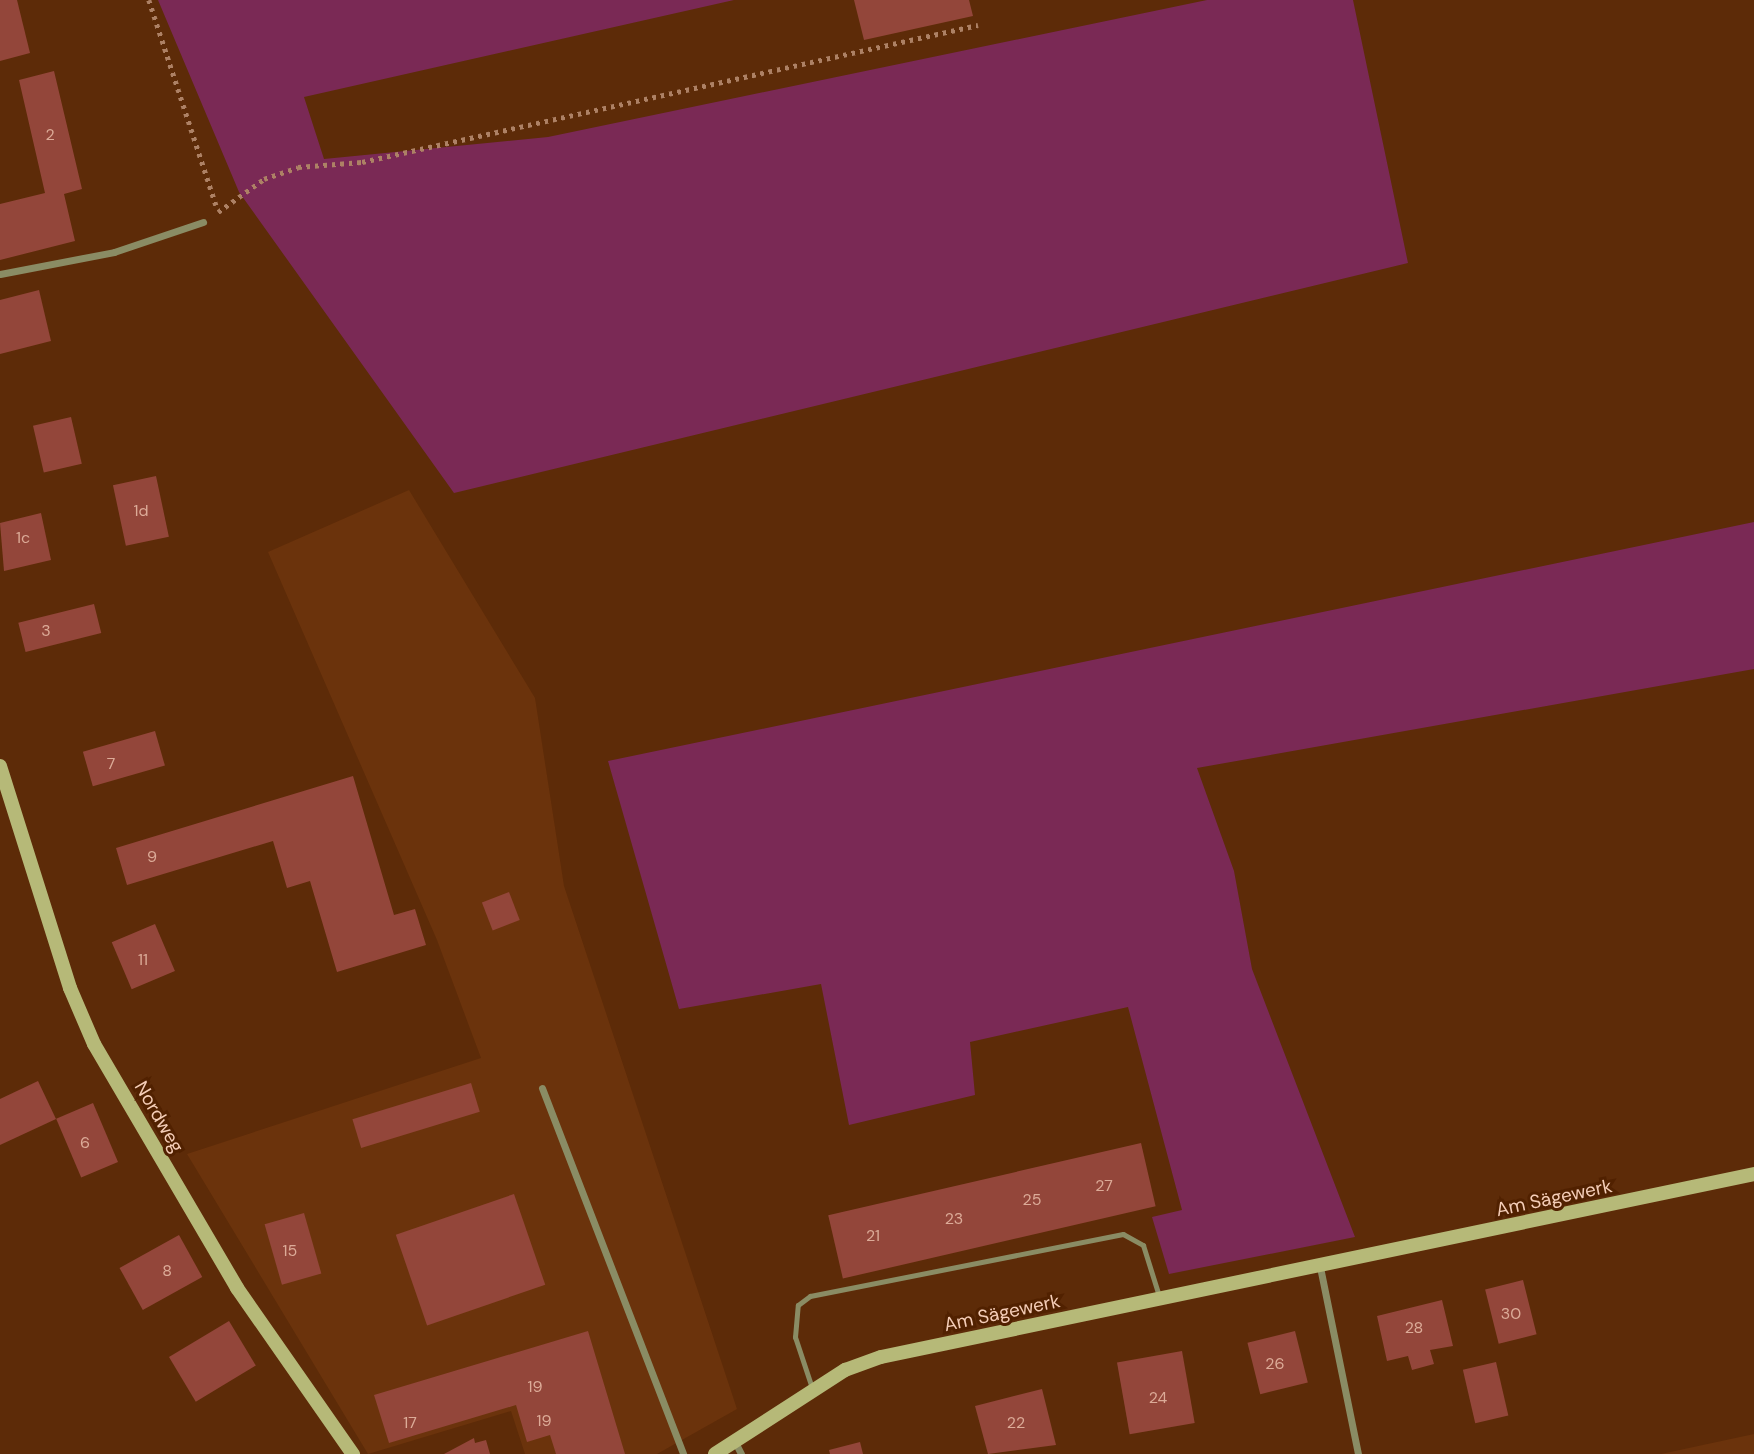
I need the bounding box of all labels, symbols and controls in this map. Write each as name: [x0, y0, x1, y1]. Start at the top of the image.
house number: 2: [45, 125, 55, 145]
house number: 1d: [133, 501, 149, 521]
house number: 1c: [16, 528, 30, 548]
house number: 3: [41, 621, 51, 641]
house number: 7: [107, 754, 115, 774]
house number: 9: [147, 847, 157, 867]
house number: 11: [138, 950, 148, 970]
street label: Nordweg: [130, 1077, 188, 1157]
house number: 6: [80, 1133, 90, 1153]
street label: Am Sägewerk: [1494, 1175, 1614, 1221]
house number: 27: [1095, 1176, 1113, 1196]
house number: 25: [1023, 1190, 1041, 1210]
house number: 23: [945, 1209, 963, 1229]
house number: 21: [866, 1226, 880, 1246]
house number: 15: [283, 1241, 297, 1261]
house number: 8: [162, 1261, 172, 1281]
street label: Am Sägewerk: [942, 1290, 1062, 1336]
house number: 30: [1501, 1304, 1521, 1324]
house number: 28: [1405, 1318, 1423, 1338]
house number: 26: [1265, 1354, 1285, 1374]
house number: 19: [527, 1377, 543, 1397]
house number: 24: [1149, 1388, 1167, 1408]
house number: 19: [536, 1411, 552, 1431]
house number: 17: [403, 1413, 417, 1433]
house number: 22: [1007, 1413, 1025, 1433]

